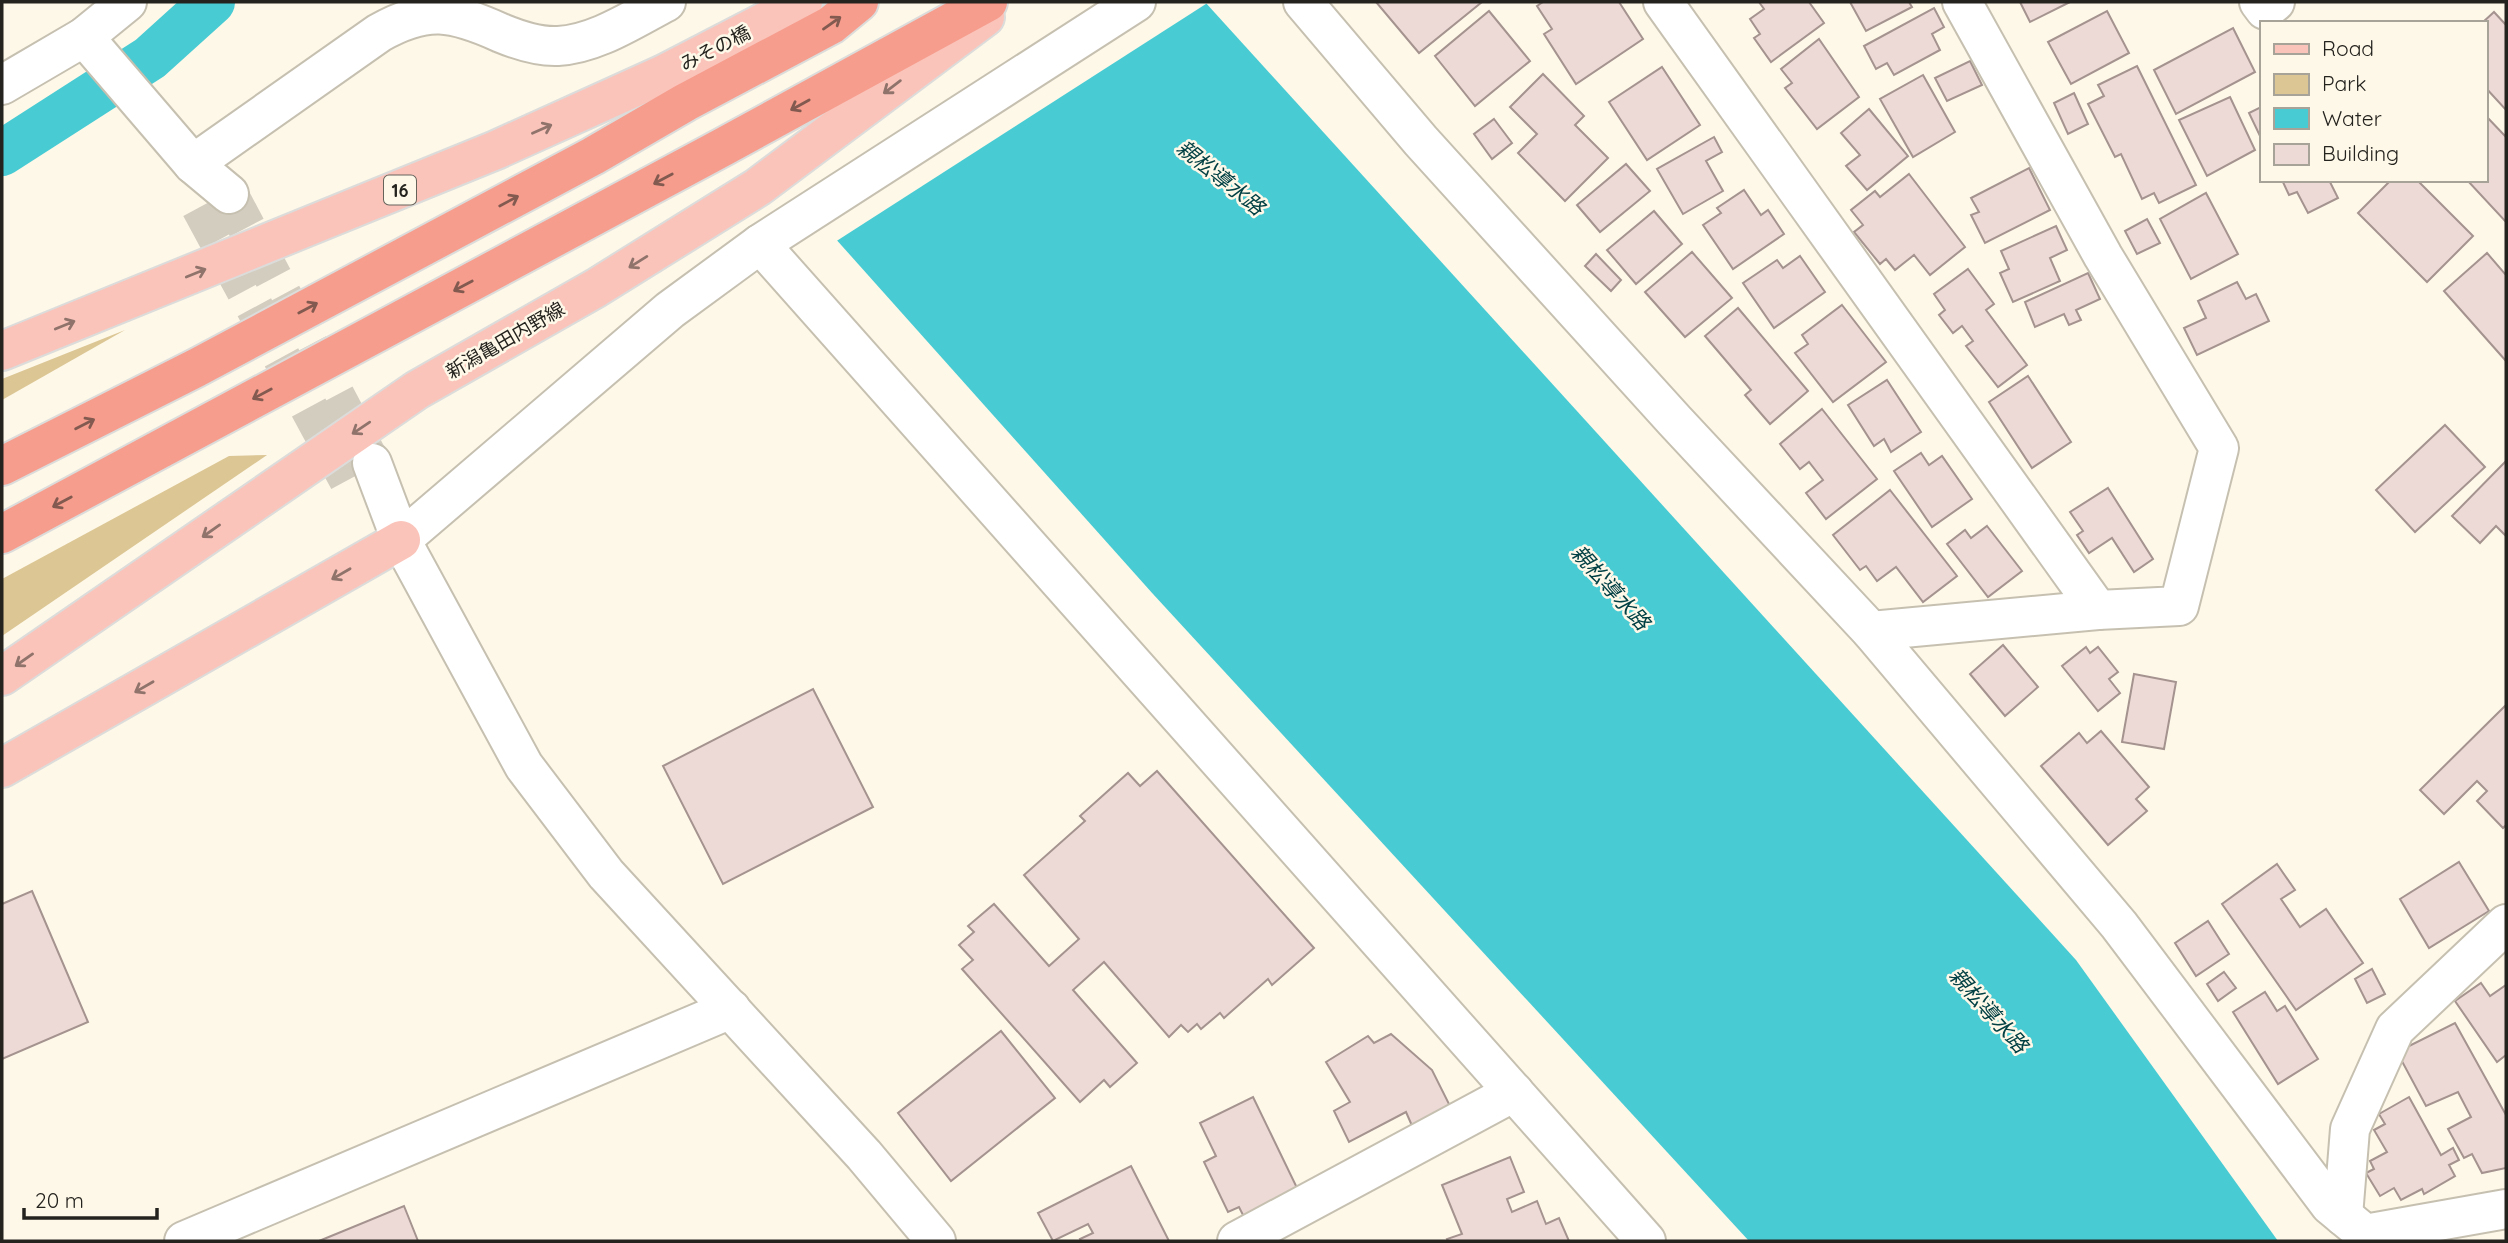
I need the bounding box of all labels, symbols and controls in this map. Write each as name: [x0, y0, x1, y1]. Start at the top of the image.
one-way arrow: [822, 16, 841, 30]
street label: みその橋: [676, 20, 754, 76]
legend: [2260, 21, 2487, 182]
text: Road: [2322, 35, 2374, 61]
text: Park: [2322, 70, 2366, 96]
one-way arrow: [883, 79, 902, 94]
one-way arrow: [790, 98, 810, 112]
text: Water: [2322, 105, 2382, 131]
one-way arrow: [531, 122, 552, 136]
water label: 親松導水路: [1172, 134, 1272, 221]
text: Building: [2322, 140, 2399, 166]
one-way arrow: [653, 173, 674, 186]
road number: 16: [384, 176, 416, 204]
one-way arrow: [498, 194, 518, 208]
one-way arrow: [628, 256, 648, 270]
one-way arrow: [185, 265, 206, 278]
one-way arrow: [453, 280, 473, 294]
street label: 新潟亀田内野線: [441, 296, 569, 384]
one-way arrow: [297, 301, 318, 314]
one-way arrow: [54, 318, 76, 331]
one-way arrow: [252, 387, 273, 401]
one-way arrow: [74, 417, 94, 431]
one-way arrow: [352, 421, 371, 436]
one-way arrow: [52, 495, 72, 509]
one-way arrow: [202, 524, 221, 538]
water label: 親松導水路: [1566, 539, 1657, 636]
one-way arrow: [332, 567, 352, 581]
one-way arrow: [15, 653, 34, 667]
one-way arrow: [134, 680, 154, 694]
water label: 親松導水路: [1944, 962, 2035, 1059]
scale bar: [24, 1176, 158, 1220]
text: 20 m: [35, 1187, 84, 1213]

